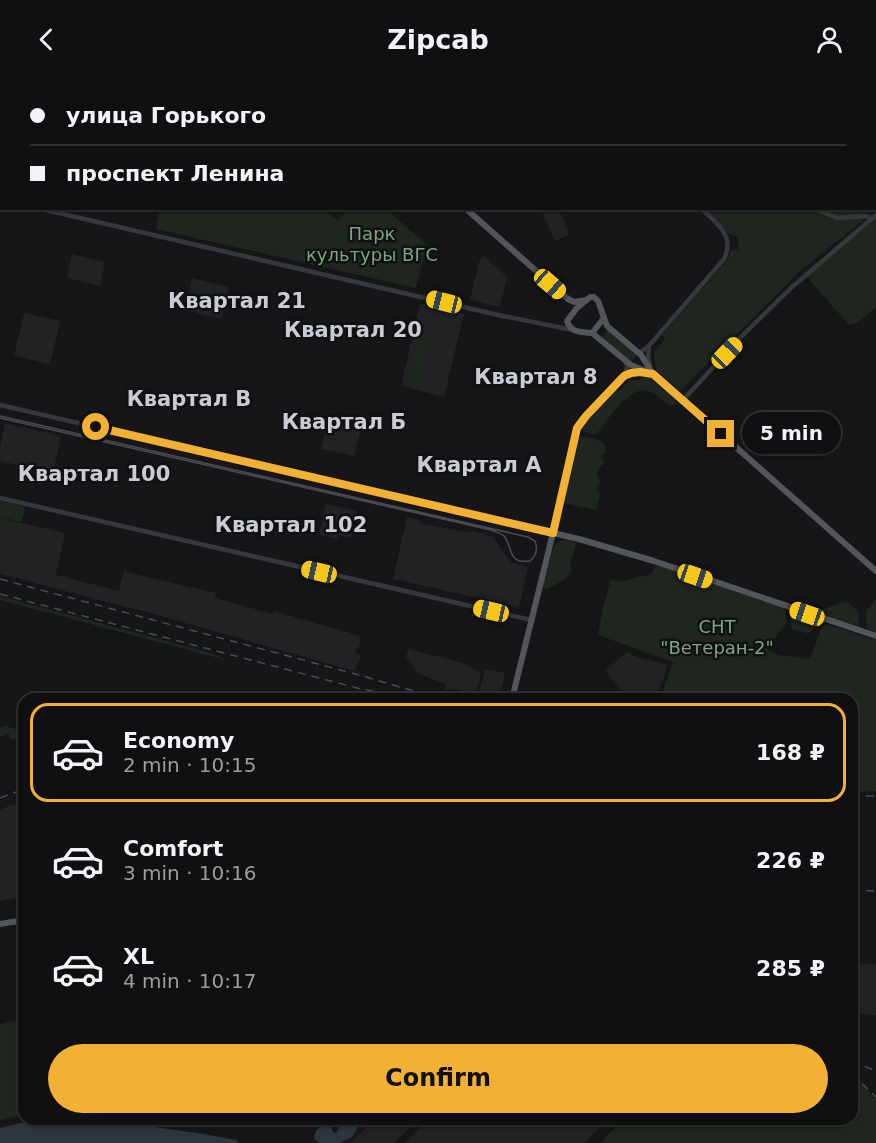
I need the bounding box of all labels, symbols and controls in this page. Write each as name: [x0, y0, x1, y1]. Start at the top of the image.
icon: back: [30, 23, 63, 56]
icon: person: [813, 23, 846, 56]
text: Zipcab: [387, 24, 489, 55]
text: улица Горького: [66, 103, 266, 128]
text: проспект Ленина: [66, 161, 284, 186]
park label: Парк культуры ВГС: [306, 223, 438, 265]
car: [531, 265, 569, 303]
district label: Квартал 21: [168, 289, 306, 313]
car: [424, 289, 464, 315]
district label: Квартал 20: [284, 318, 422, 342]
car: [708, 334, 746, 372]
district label: Квартал 8: [474, 365, 598, 389]
district label: Квартал В: [127, 387, 251, 411]
district label: Квартал Б: [282, 410, 406, 434]
route start: [82, 413, 109, 440]
callout: 5 min: [742, 413, 841, 455]
route end: [707, 420, 734, 447]
text: 5 min: [760, 421, 823, 445]
district label: Квартал А: [417, 453, 542, 477]
district label: Квартал 100: [18, 462, 170, 486]
district label: Квартал 102: [215, 513, 367, 537]
car: [299, 559, 339, 585]
car: [675, 562, 715, 590]
car: [471, 598, 511, 624]
car: [787, 600, 827, 628]
park label: СНТ "Ветеран-2": [660, 616, 774, 658]
icon: car: [51, 726, 105, 780]
text: Economy: [123, 728, 234, 753]
text: 168 ₽: [756, 740, 825, 765]
text: 2 min · 10:15: [123, 753, 257, 777]
icon: car: [51, 834, 105, 888]
text: Comfort: [123, 836, 223, 861]
text: 226 ₽: [756, 848, 825, 873]
text: 3 min · 10:16: [123, 861, 257, 885]
icon: car: [51, 942, 105, 996]
text: XL: [123, 944, 154, 969]
text: 285 ₽: [756, 956, 825, 981]
text: 4 min · 10:17: [123, 969, 257, 993]
button: Confirm: [48, 1044, 828, 1113]

